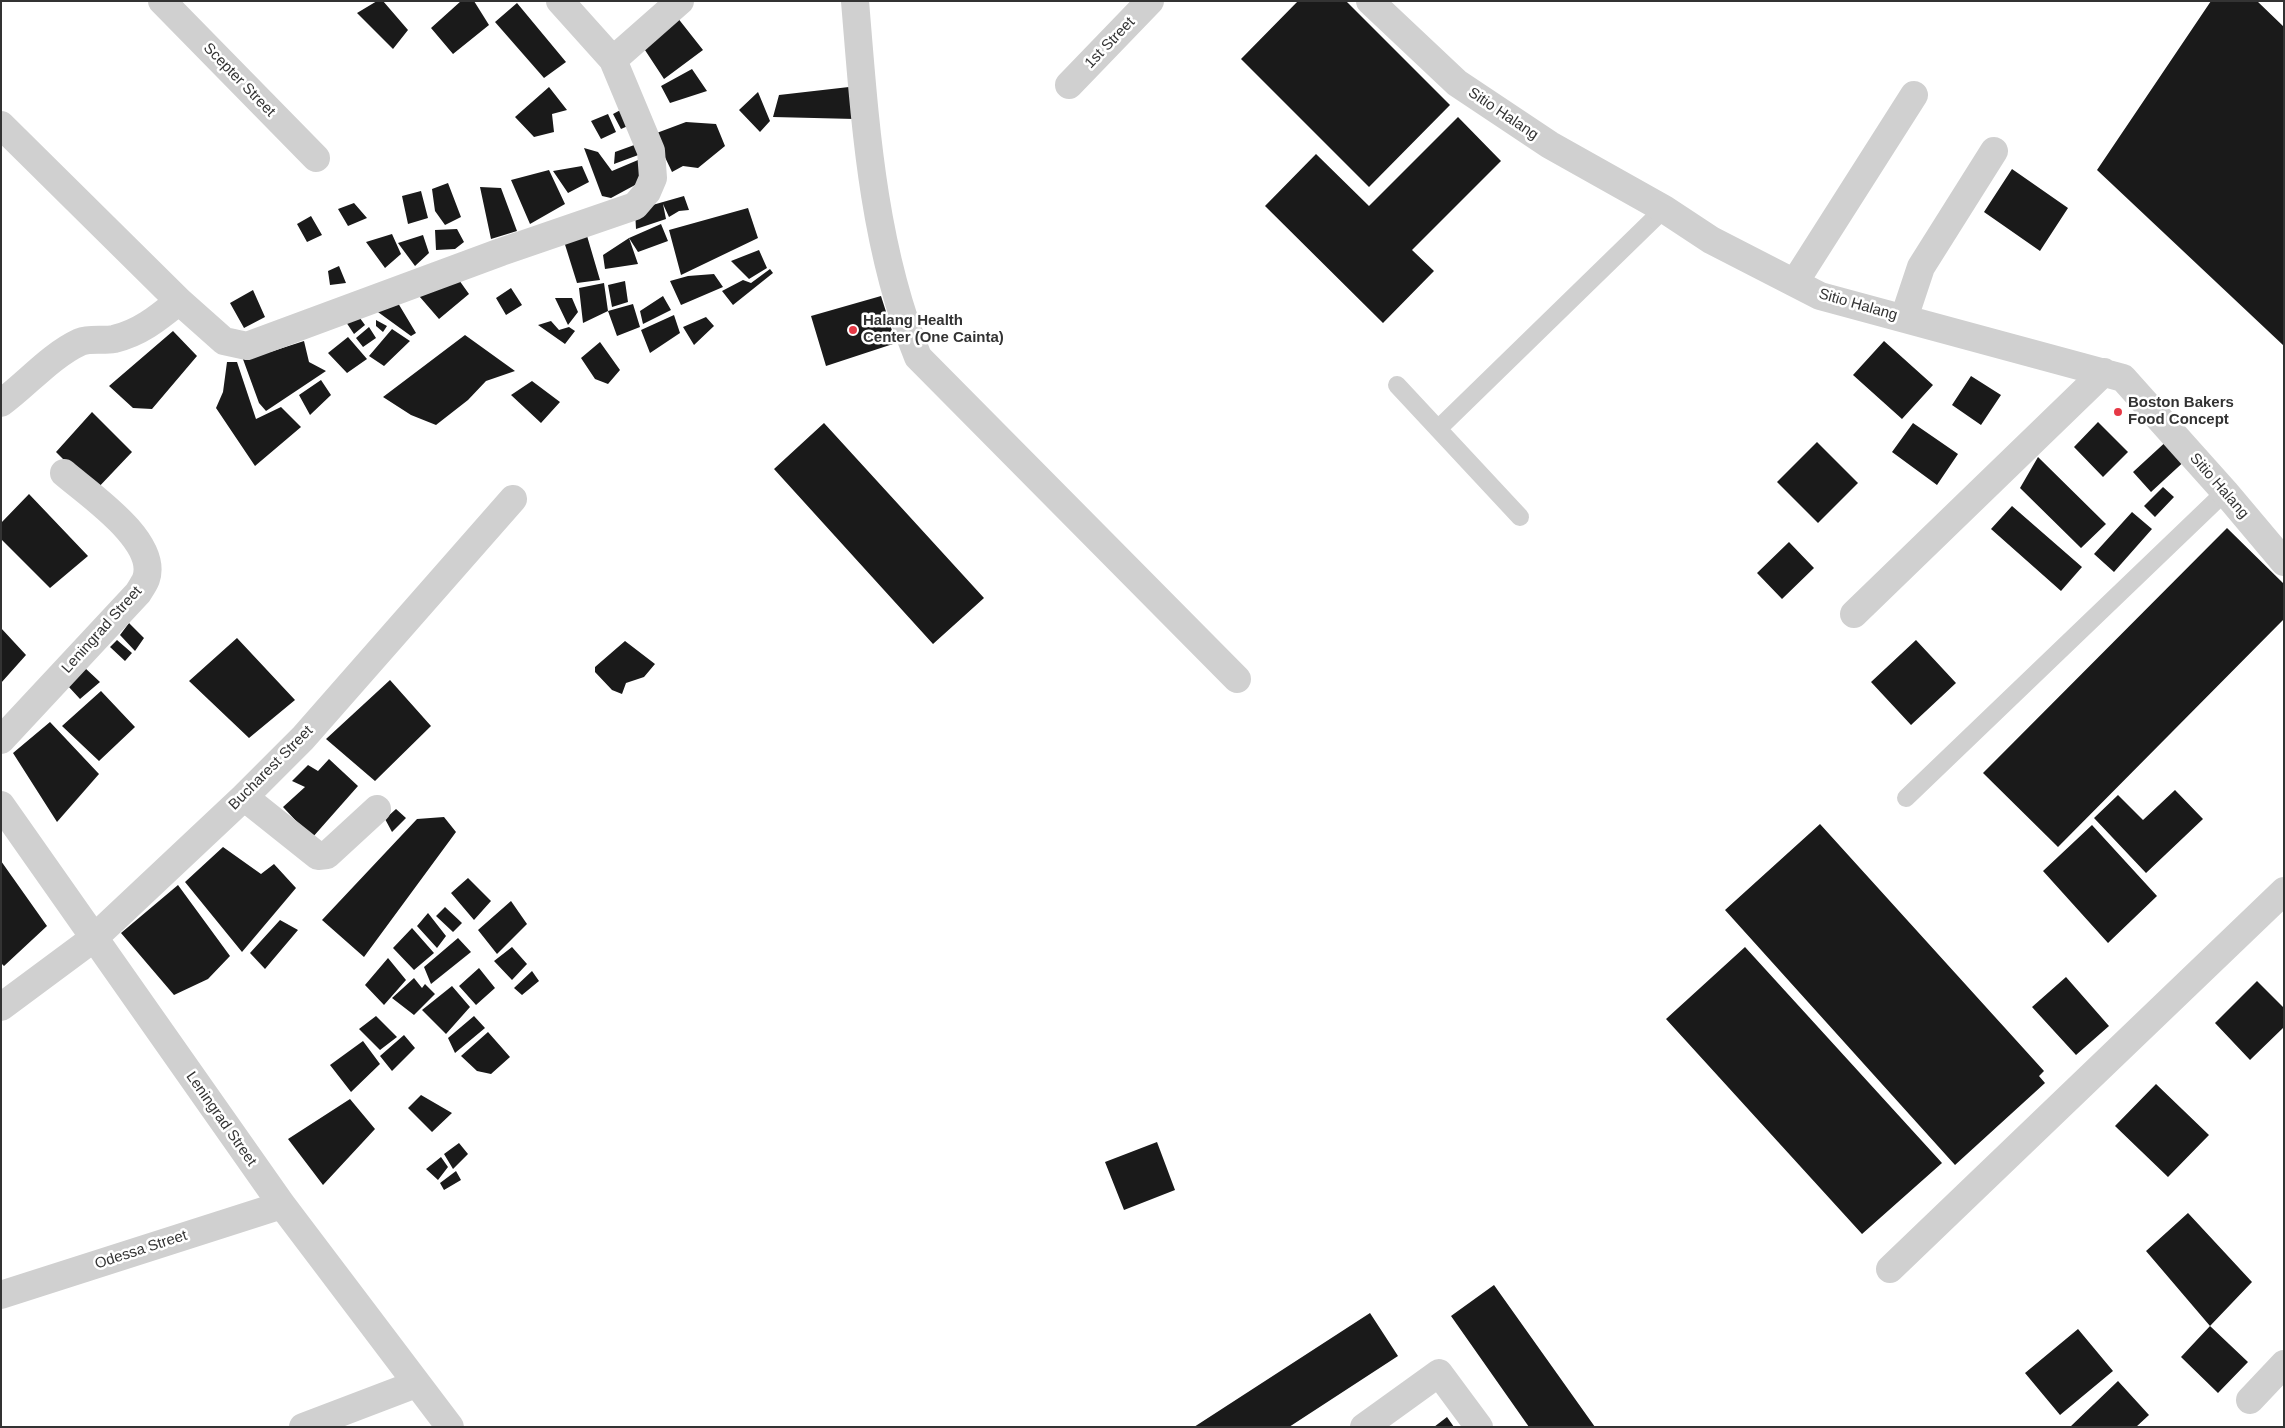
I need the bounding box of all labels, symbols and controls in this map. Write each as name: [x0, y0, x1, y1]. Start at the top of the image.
street label: 1st Street: [1081, 14, 1139, 72]
street label: Scepter Street: [199, 39, 279, 121]
street label: Sitio Halang: [1464, 84, 1542, 144]
street label: Sitio Halang: [1817, 285, 1899, 325]
place label: Halang Health Center (One Cainta): [863, 312, 1004, 347]
marker: Halang Health Center (One Cainta): [847, 324, 859, 336]
place label: Boston Bakers Food Concept: [2128, 394, 2234, 429]
marker: Boston Bakers Food Concept: [2112, 406, 2124, 418]
street label: Sitio Halang: [2186, 450, 2252, 522]
street label: Leningrad Street: [58, 583, 146, 677]
street label: Bucharest Street: [225, 722, 317, 814]
street label: Leningrad Street: [182, 1068, 260, 1170]
street label: Odessa Street: [93, 1227, 189, 1273]

